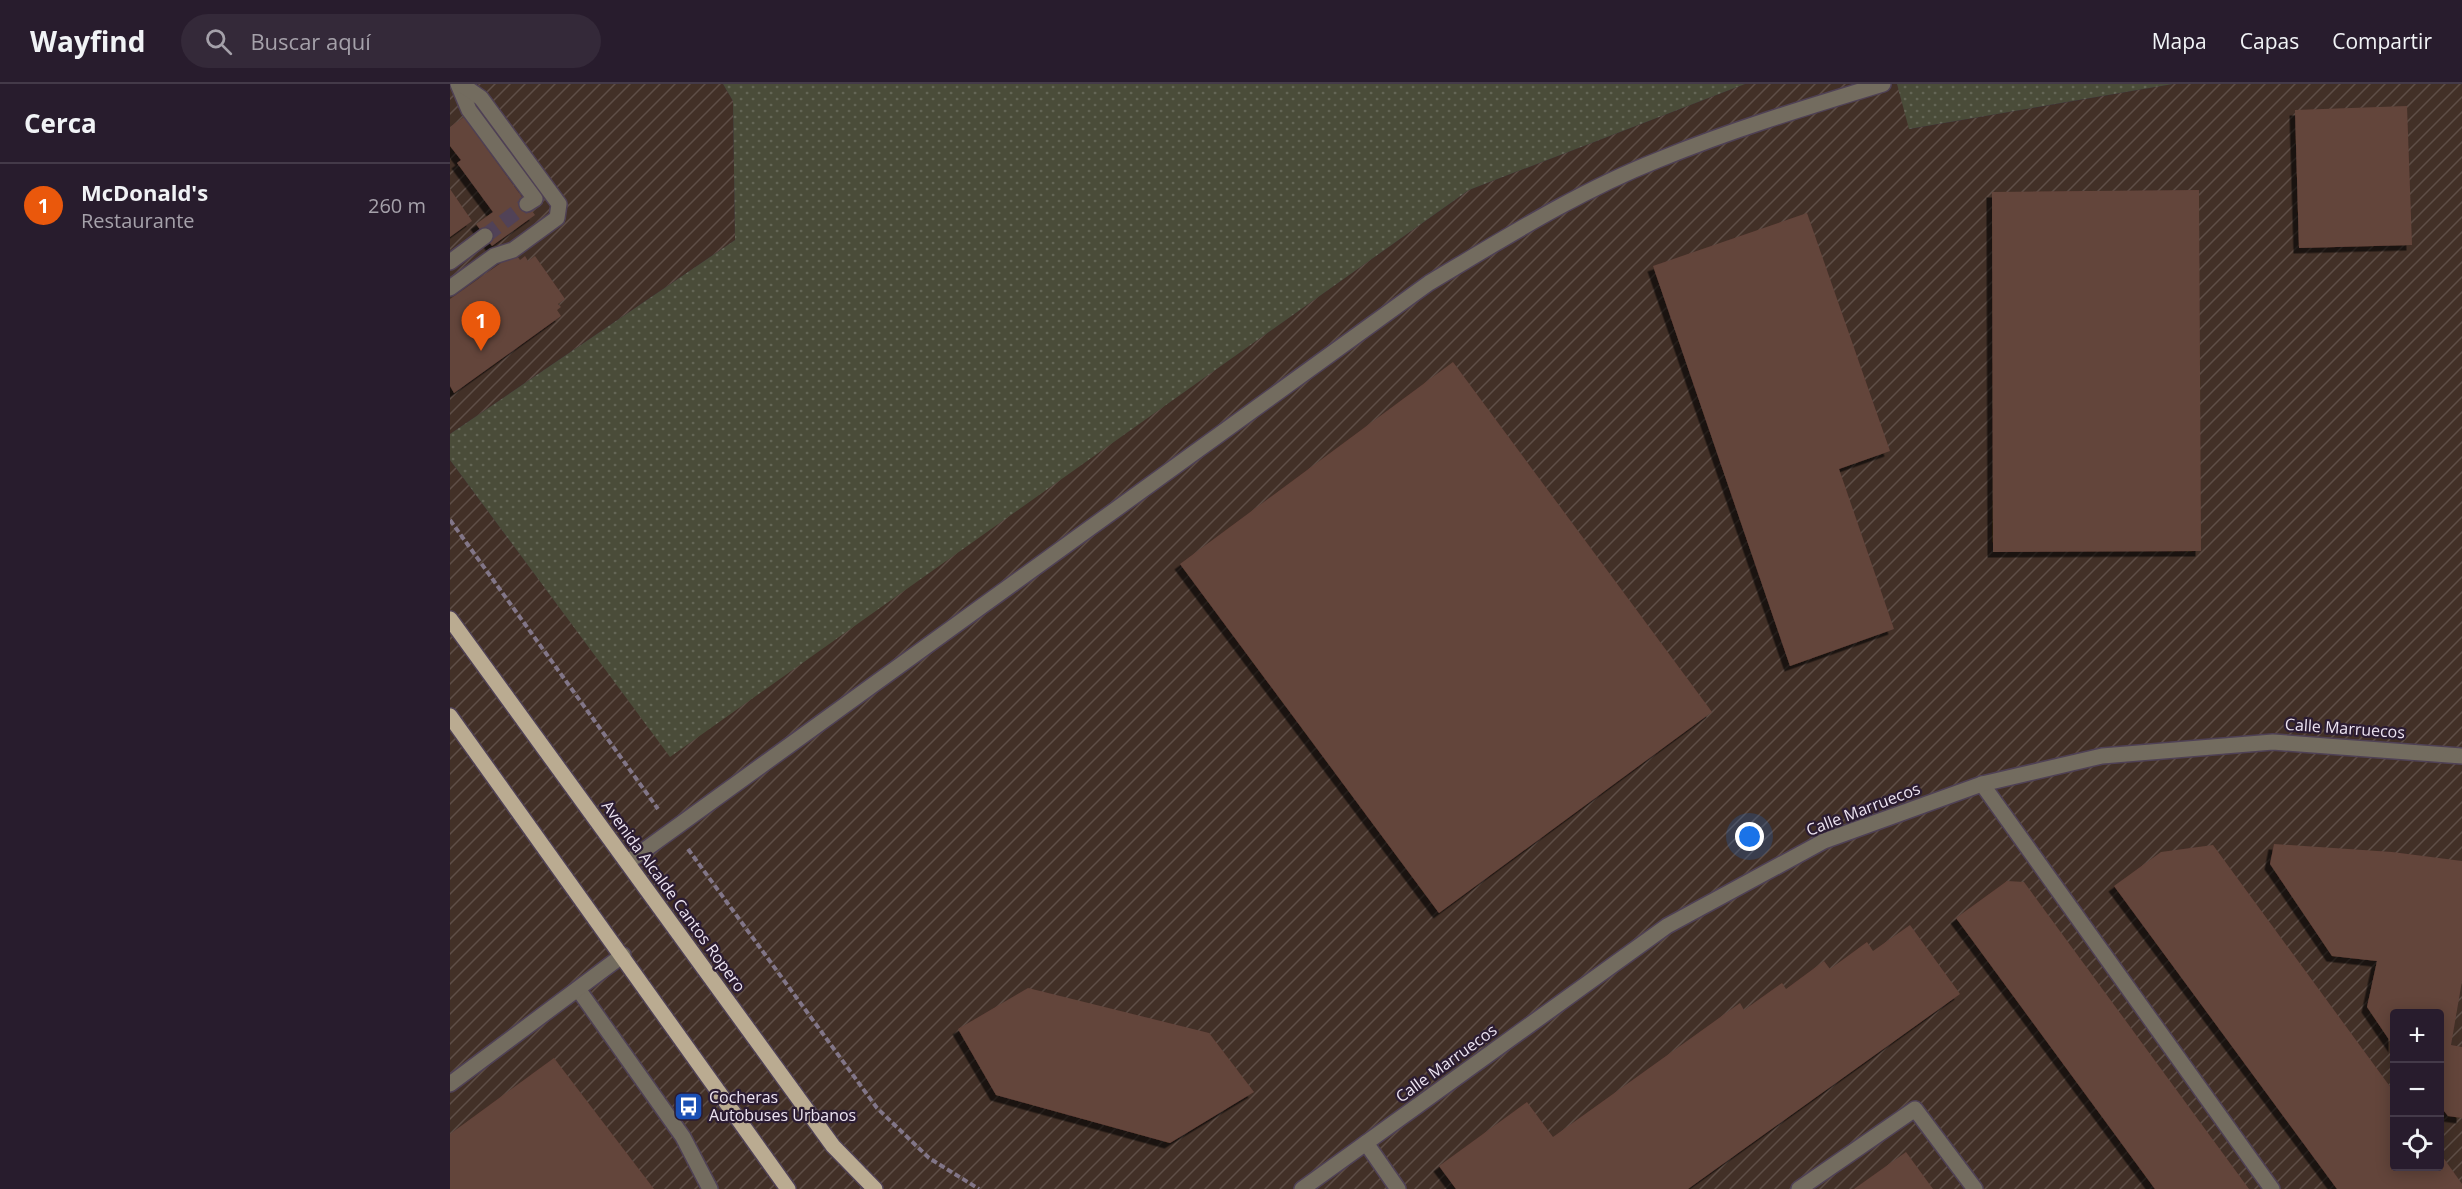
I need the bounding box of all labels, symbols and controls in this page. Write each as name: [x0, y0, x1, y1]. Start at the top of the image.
search box: [181, 14, 601, 68]
text: Wayfind: [30, 22, 145, 60]
icon: search: [202, 25, 235, 58]
text: Buscar aquí: [250, 26, 371, 56]
text: Mapa: [2152, 27, 2207, 55]
text: Capas: [2240, 27, 2299, 55]
text: Compartir: [2332, 27, 2432, 55]
text: Cerca: [24, 105, 97, 141]
text: McDonald's: [81, 177, 208, 207]
text: 1: [38, 192, 49, 219]
text: 260 m: [368, 192, 426, 219]
text: Restaurante: [81, 207, 195, 234]
pin: 1: [462, 302, 501, 351]
street label: Calle Marruecos: [2284, 713, 2406, 743]
street label: Calle Marruecos: [1803, 777, 1923, 841]
street label: Avenida Alcalde Cantos Ropero: [597, 796, 751, 996]
your location: [1735, 822, 1764, 851]
map controls: [2390, 1009, 2444, 1171]
button: +: [2390, 1009, 2444, 1063]
street label: Calle Marruecos: [1391, 1019, 1501, 1107]
button: −: [2390, 1063, 2444, 1117]
place label: Cocheras Autobuses Urbanos: [709, 1086, 856, 1126]
bus stop icon: Cocheras Autobuses Urbanos: [672, 1090, 704, 1122]
button: locate: [2390, 1117, 2444, 1171]

